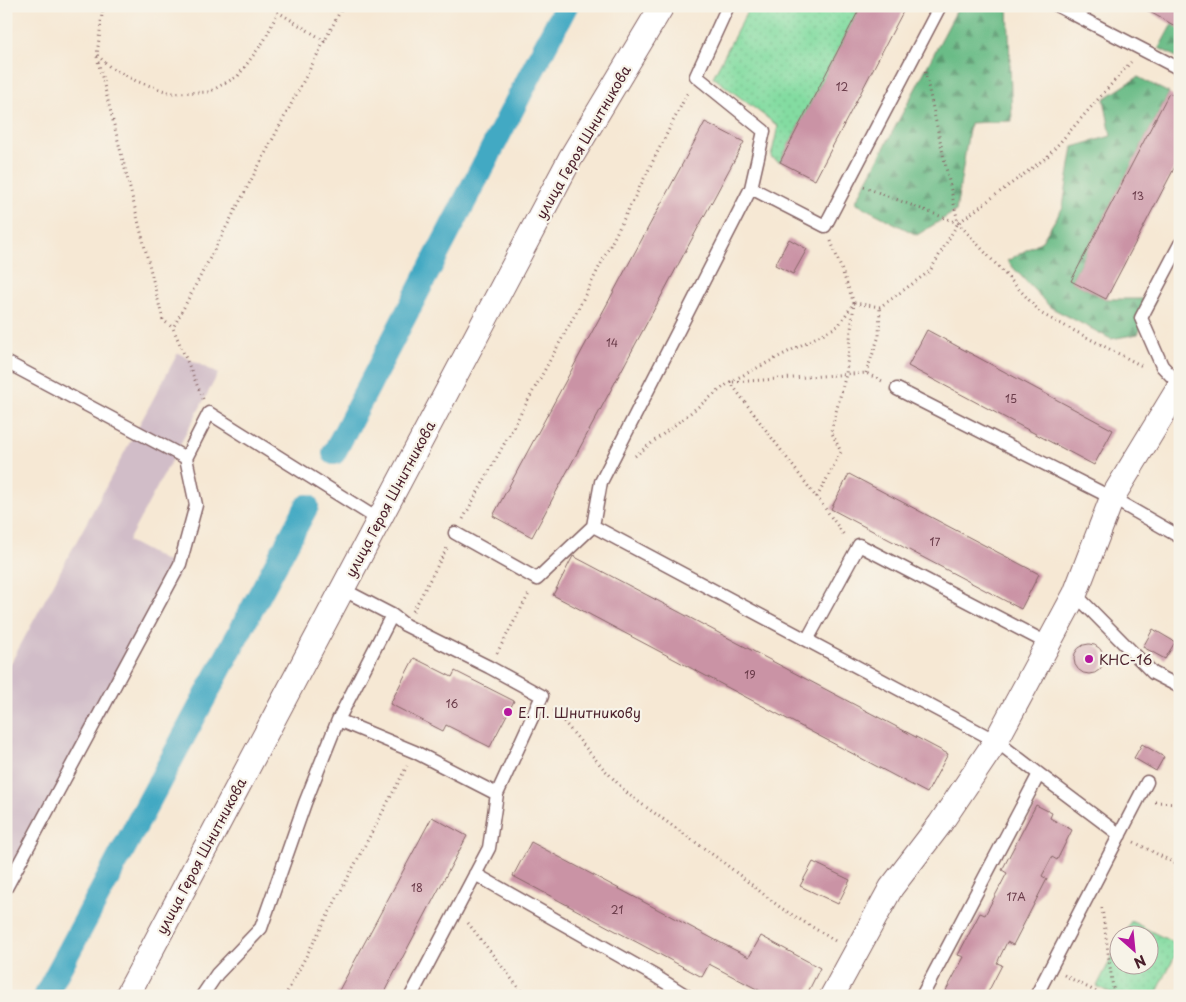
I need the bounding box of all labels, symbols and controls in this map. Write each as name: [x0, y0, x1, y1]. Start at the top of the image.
street label: улица Героя Шнитникова: [530, 61, 636, 223]
house number: 12: [836, 78, 849, 95]
house number: 13: [1132, 187, 1144, 204]
house number: 14: [606, 334, 618, 351]
house number: 15: [1005, 390, 1017, 407]
street label: улица Героя Шнитникова: [340, 417, 440, 581]
house number: 17: [930, 533, 941, 550]
place label: КНС-16: [1099, 649, 1153, 670]
marker: КНС-16: [1083, 653, 1095, 665]
house number: 19: [744, 666, 756, 683]
house number: 16: [446, 695, 459, 712]
place label: Е. П. Шнитникову: [518, 702, 641, 723]
marker: Е. П. Шнитникову: [502, 706, 514, 718]
street label: улица Героя Шнитникова: [151, 774, 251, 938]
house number: 18: [411, 879, 423, 896]
house number: 17А: [1006, 888, 1026, 905]
house number: 21: [611, 901, 623, 918]
north arrow: [1108, 924, 1158, 974]
text: N: [1130, 950, 1150, 974]

